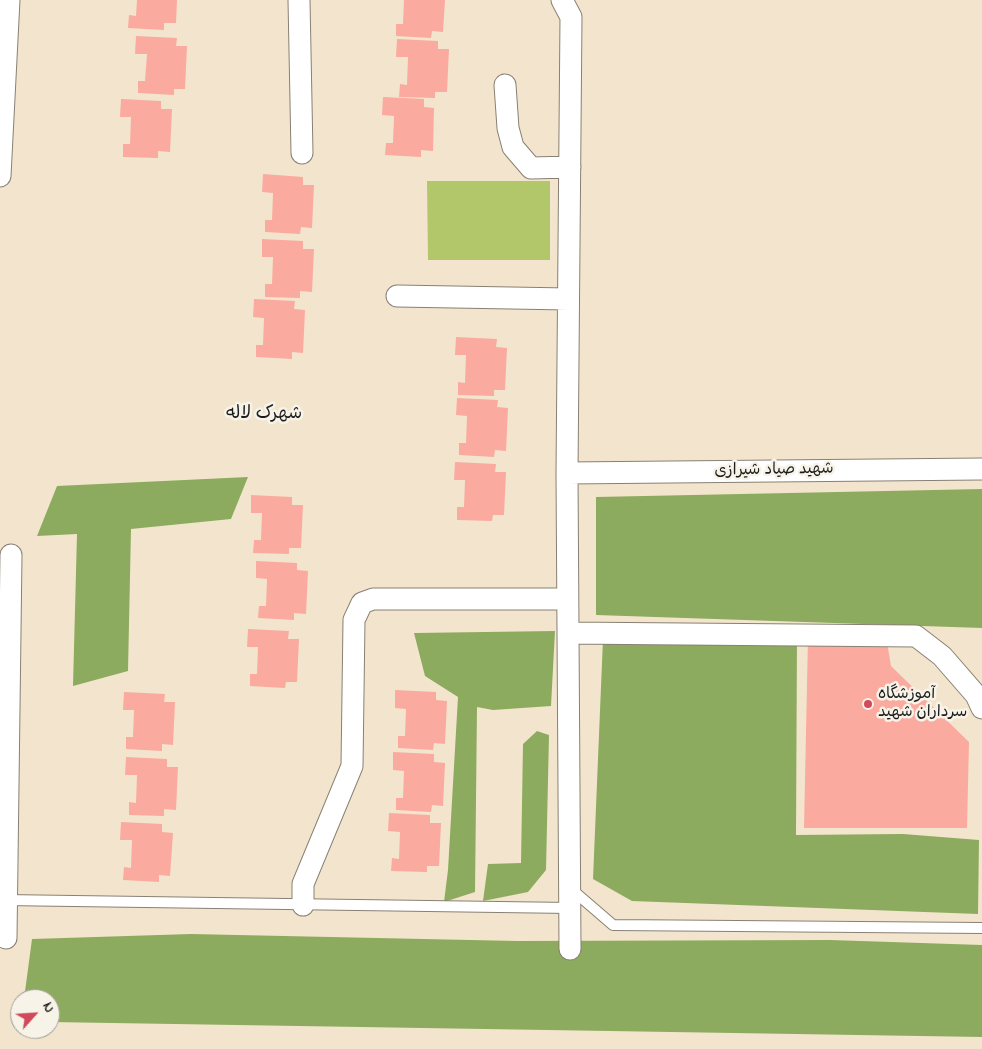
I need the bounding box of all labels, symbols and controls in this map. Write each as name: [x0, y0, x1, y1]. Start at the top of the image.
district label: شهرک لاله: [226, 404, 302, 426]
street label: شهید صیاد شیرازی: [714, 460, 834, 482]
place label: آموزشگاه سرداران شهید: [878, 685, 967, 723]
marker: آموزشگاه سرداران شهید: [862, 698, 874, 710]
north arrow: [10, 989, 60, 1039]
text: N: [37, 999, 60, 1016]

